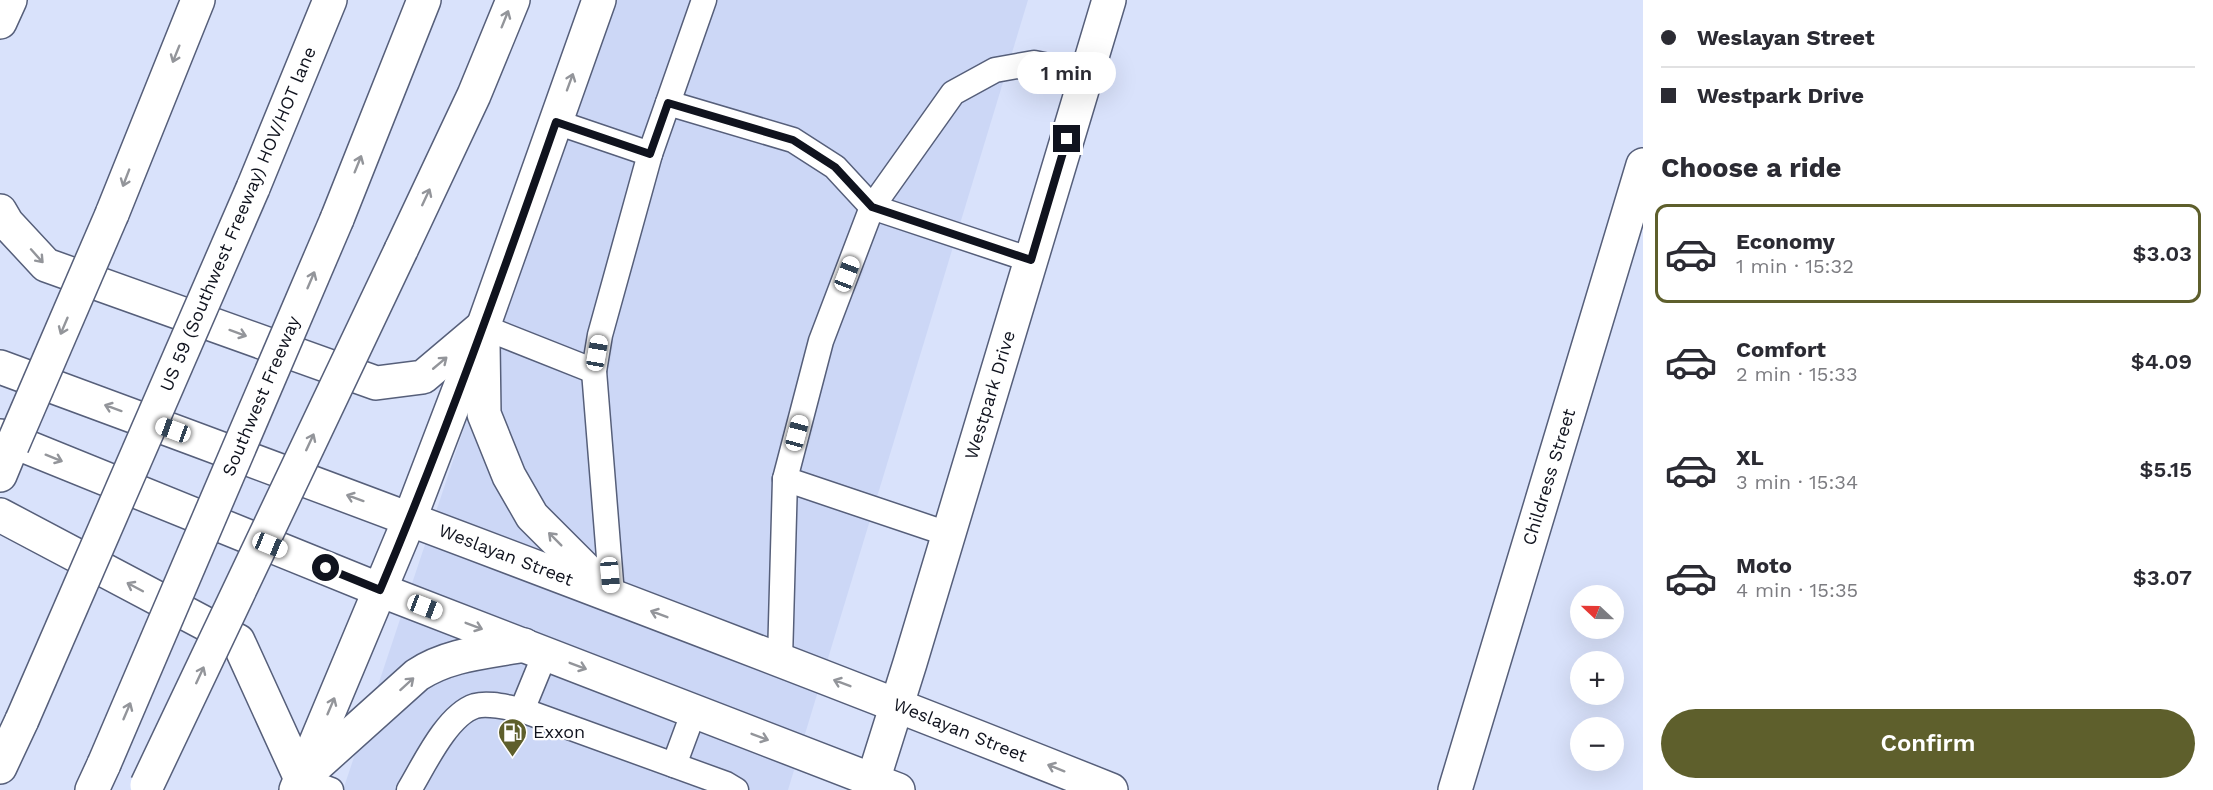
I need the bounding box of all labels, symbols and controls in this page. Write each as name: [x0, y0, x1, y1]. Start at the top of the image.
one-way arrow: [500, 10, 511, 29]
text: Weslayan Street: [1697, 25, 1875, 50]
street label: US 59 (Southwest Freeway) HOV/HOT lane: [155, 43, 321, 395]
one-way arrow: [170, 44, 181, 63]
callout: 1 min: [1018, 52, 1116, 94]
text: 1 min: [1041, 61, 1092, 85]
one-way arrow: [566, 73, 577, 92]
text: Westpark Drive: [1697, 83, 1864, 108]
route end: [1053, 125, 1080, 152]
text: Choose a ride: [1661, 152, 1841, 184]
one-way arrow: [354, 156, 365, 174]
one-way arrow: [120, 168, 131, 187]
one-way arrow: [421, 189, 433, 207]
icon: car: [1664, 227, 1718, 281]
text: Economy: [1736, 229, 1835, 254]
text: $3.03: [2133, 241, 2192, 266]
one-way arrow: [30, 248, 44, 263]
car: [832, 254, 862, 294]
text: 1 min · 15:32: [1736, 254, 1854, 278]
one-way arrow: [306, 271, 317, 289]
street label: Southwest Freeway: [217, 313, 305, 479]
one-way arrow: [58, 316, 69, 334]
street label: Westpark Drive: [960, 328, 1019, 462]
one-way arrow: [228, 329, 246, 340]
car: [585, 334, 609, 372]
icon: car: [1664, 335, 1718, 389]
text: Comfort: [1736, 337, 1826, 362]
text: $4.09: [2131, 349, 2192, 374]
one-way arrow: [432, 356, 447, 370]
text: 2 min · 15:33: [1736, 362, 1858, 386]
one-way arrow: [104, 402, 123, 413]
street label: Childress Street: [1518, 406, 1579, 548]
car: [784, 413, 810, 453]
car: [153, 415, 193, 445]
one-way arrow: [304, 434, 316, 452]
icon: car: [1664, 443, 1718, 497]
text: XL: [1736, 445, 1764, 470]
one-way arrow: [45, 453, 63, 464]
text: $5.15: [2139, 457, 2192, 482]
text: 3 min · 15:34: [1736, 470, 1858, 494]
one-way arrow: [346, 491, 365, 502]
street label: Weslayan Street: [436, 519, 577, 590]
car: [250, 530, 290, 560]
one-way arrow: [548, 532, 563, 547]
icon: car: [1664, 551, 1718, 605]
text: Moto: [1736, 553, 1792, 578]
route start: [312, 554, 339, 581]
car: [599, 556, 621, 594]
text: $3.07: [2133, 565, 2192, 590]
text: 4 min · 15:35: [1736, 578, 1858, 602]
one-way arrow: [126, 581, 144, 592]
north arrow: [1570, 585, 1624, 639]
map controls: [1570, 585, 1624, 771]
car: [405, 592, 445, 622]
one-way arrow: [651, 607, 669, 618]
one-way arrow: [464, 621, 482, 632]
button: +: [1570, 651, 1624, 705]
one-way arrow: [568, 662, 587, 673]
one-way arrow: [194, 667, 206, 685]
one-way arrow: [399, 677, 414, 691]
one-way arrow: [833, 677, 851, 688]
street label: Weslayan Street: [890, 693, 1031, 766]
one-way arrow: [326, 697, 337, 716]
one-way arrow: [122, 702, 133, 720]
button: Confirm: [1661, 709, 2195, 778]
fuel station icon: Exxon: [496, 716, 528, 758]
button: −: [1570, 717, 1624, 771]
place label: Exxon: [533, 721, 585, 742]
one-way arrow: [750, 732, 769, 743]
one-way arrow: [1048, 762, 1066, 773]

